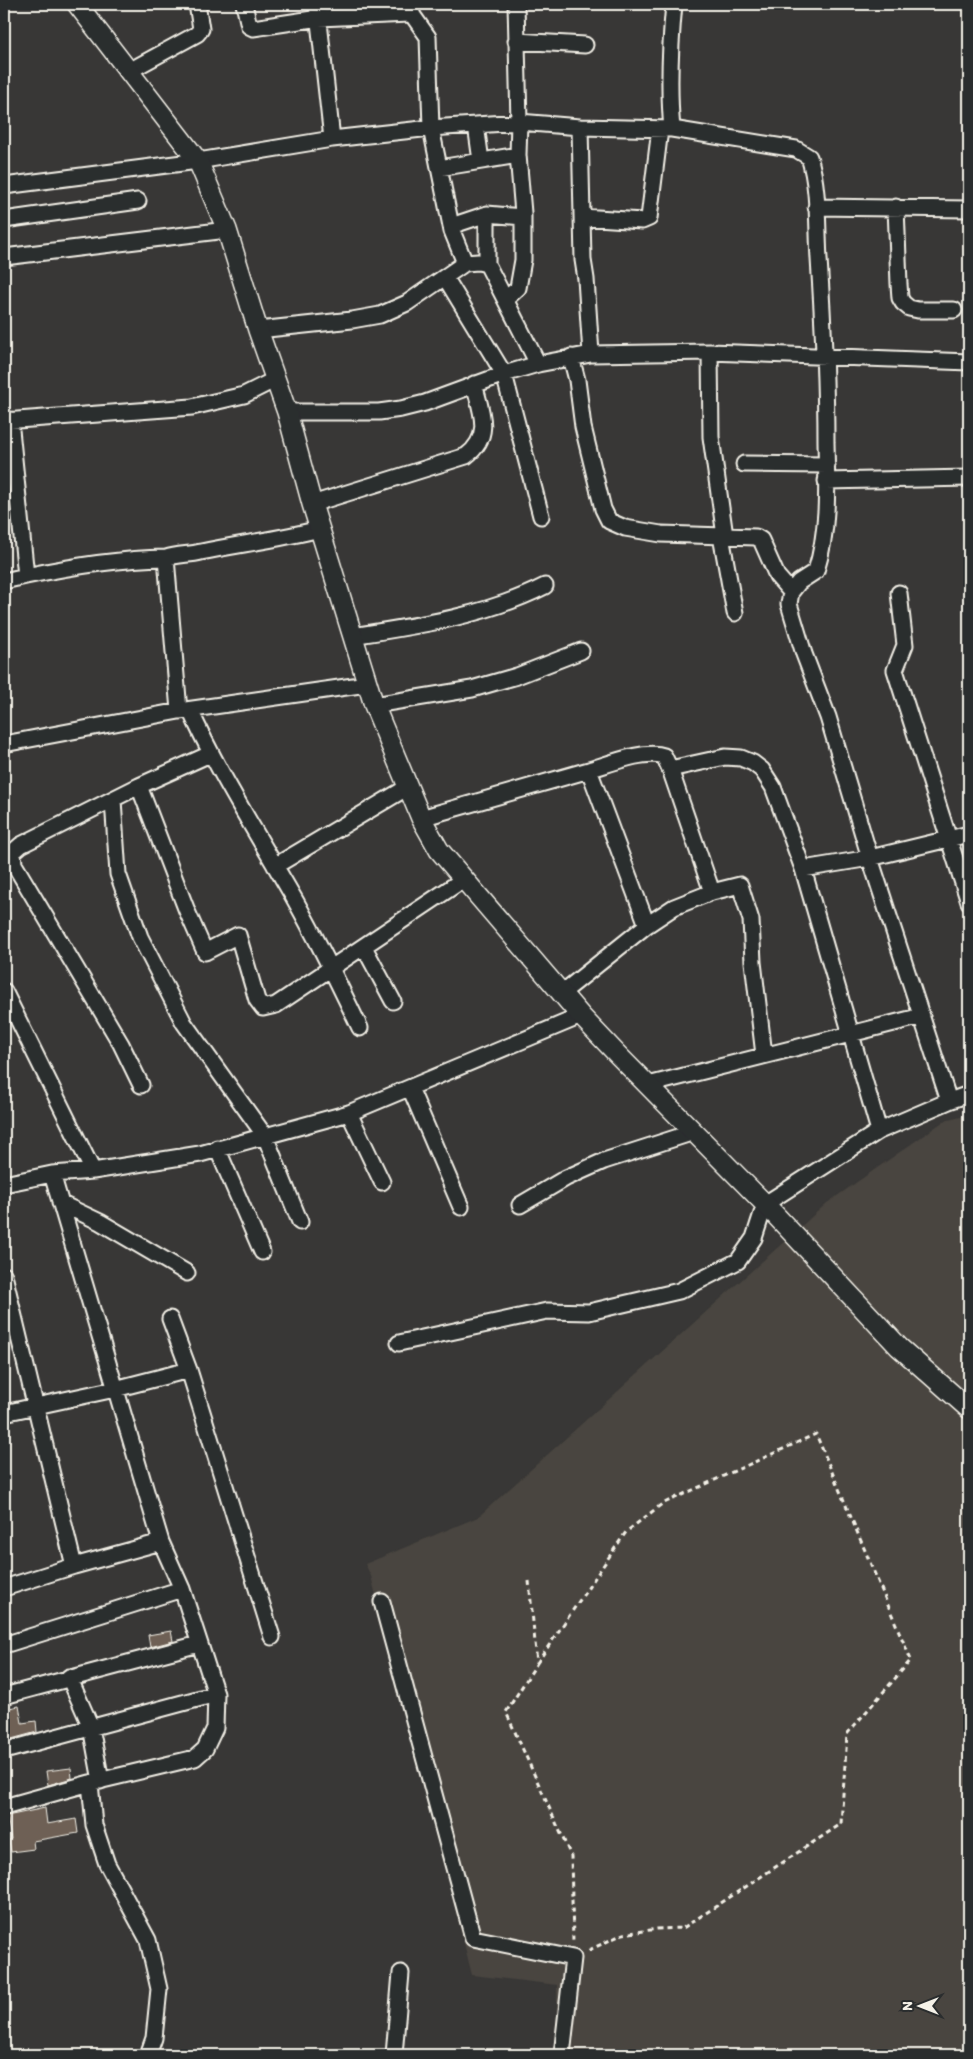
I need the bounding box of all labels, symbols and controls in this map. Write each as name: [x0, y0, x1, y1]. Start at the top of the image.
north arrow: [896, 1982, 946, 2032]
text: N: [899, 2001, 916, 2011]

